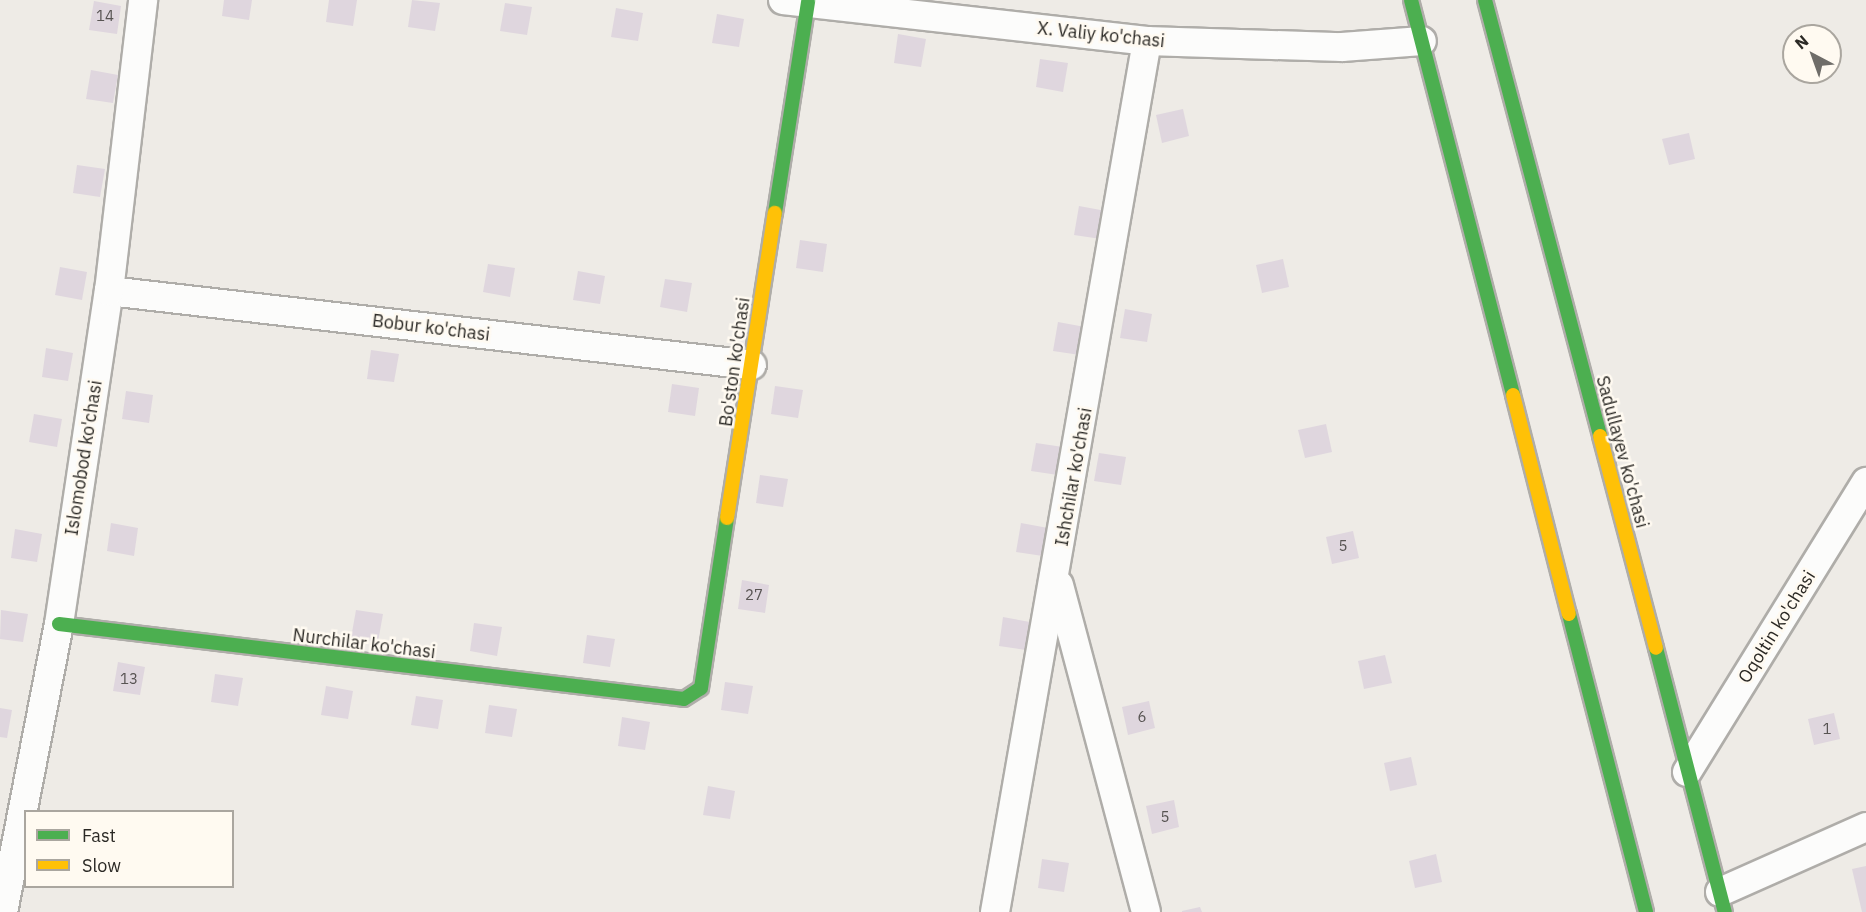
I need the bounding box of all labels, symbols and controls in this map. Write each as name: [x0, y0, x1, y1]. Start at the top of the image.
house number: 14: [96, 7, 114, 25]
street label: X. Valiy ko'chasi: [1036, 18, 1166, 52]
north arrow: [1782, 24, 1842, 84]
text: N: [1791, 31, 1812, 53]
street label: Bo'ston ko'chasi: [715, 296, 755, 428]
street label: Bobur ko'chasi: [371, 310, 491, 346]
street label: Sadullayev ko'chasi: [1591, 374, 1653, 530]
street label: Islomobod ko'chasi: [61, 379, 107, 537]
street label: Ishchilar ko'chasi: [1051, 406, 1097, 548]
house number: 5: [1339, 537, 1347, 555]
street label: Oqoltin ko'chasi: [1734, 567, 1820, 687]
house number: 27: [745, 586, 763, 604]
street label: Nurchilar ko'chasi: [291, 625, 437, 663]
house number: 13: [120, 670, 138, 688]
house number: 6: [1138, 708, 1146, 726]
house number: 1: [1823, 720, 1831, 738]
house number: 5: [1161, 808, 1169, 826]
legend: [24, 810, 234, 888]
text: Fast: [82, 824, 116, 847]
text: Slow: [82, 854, 121, 877]

